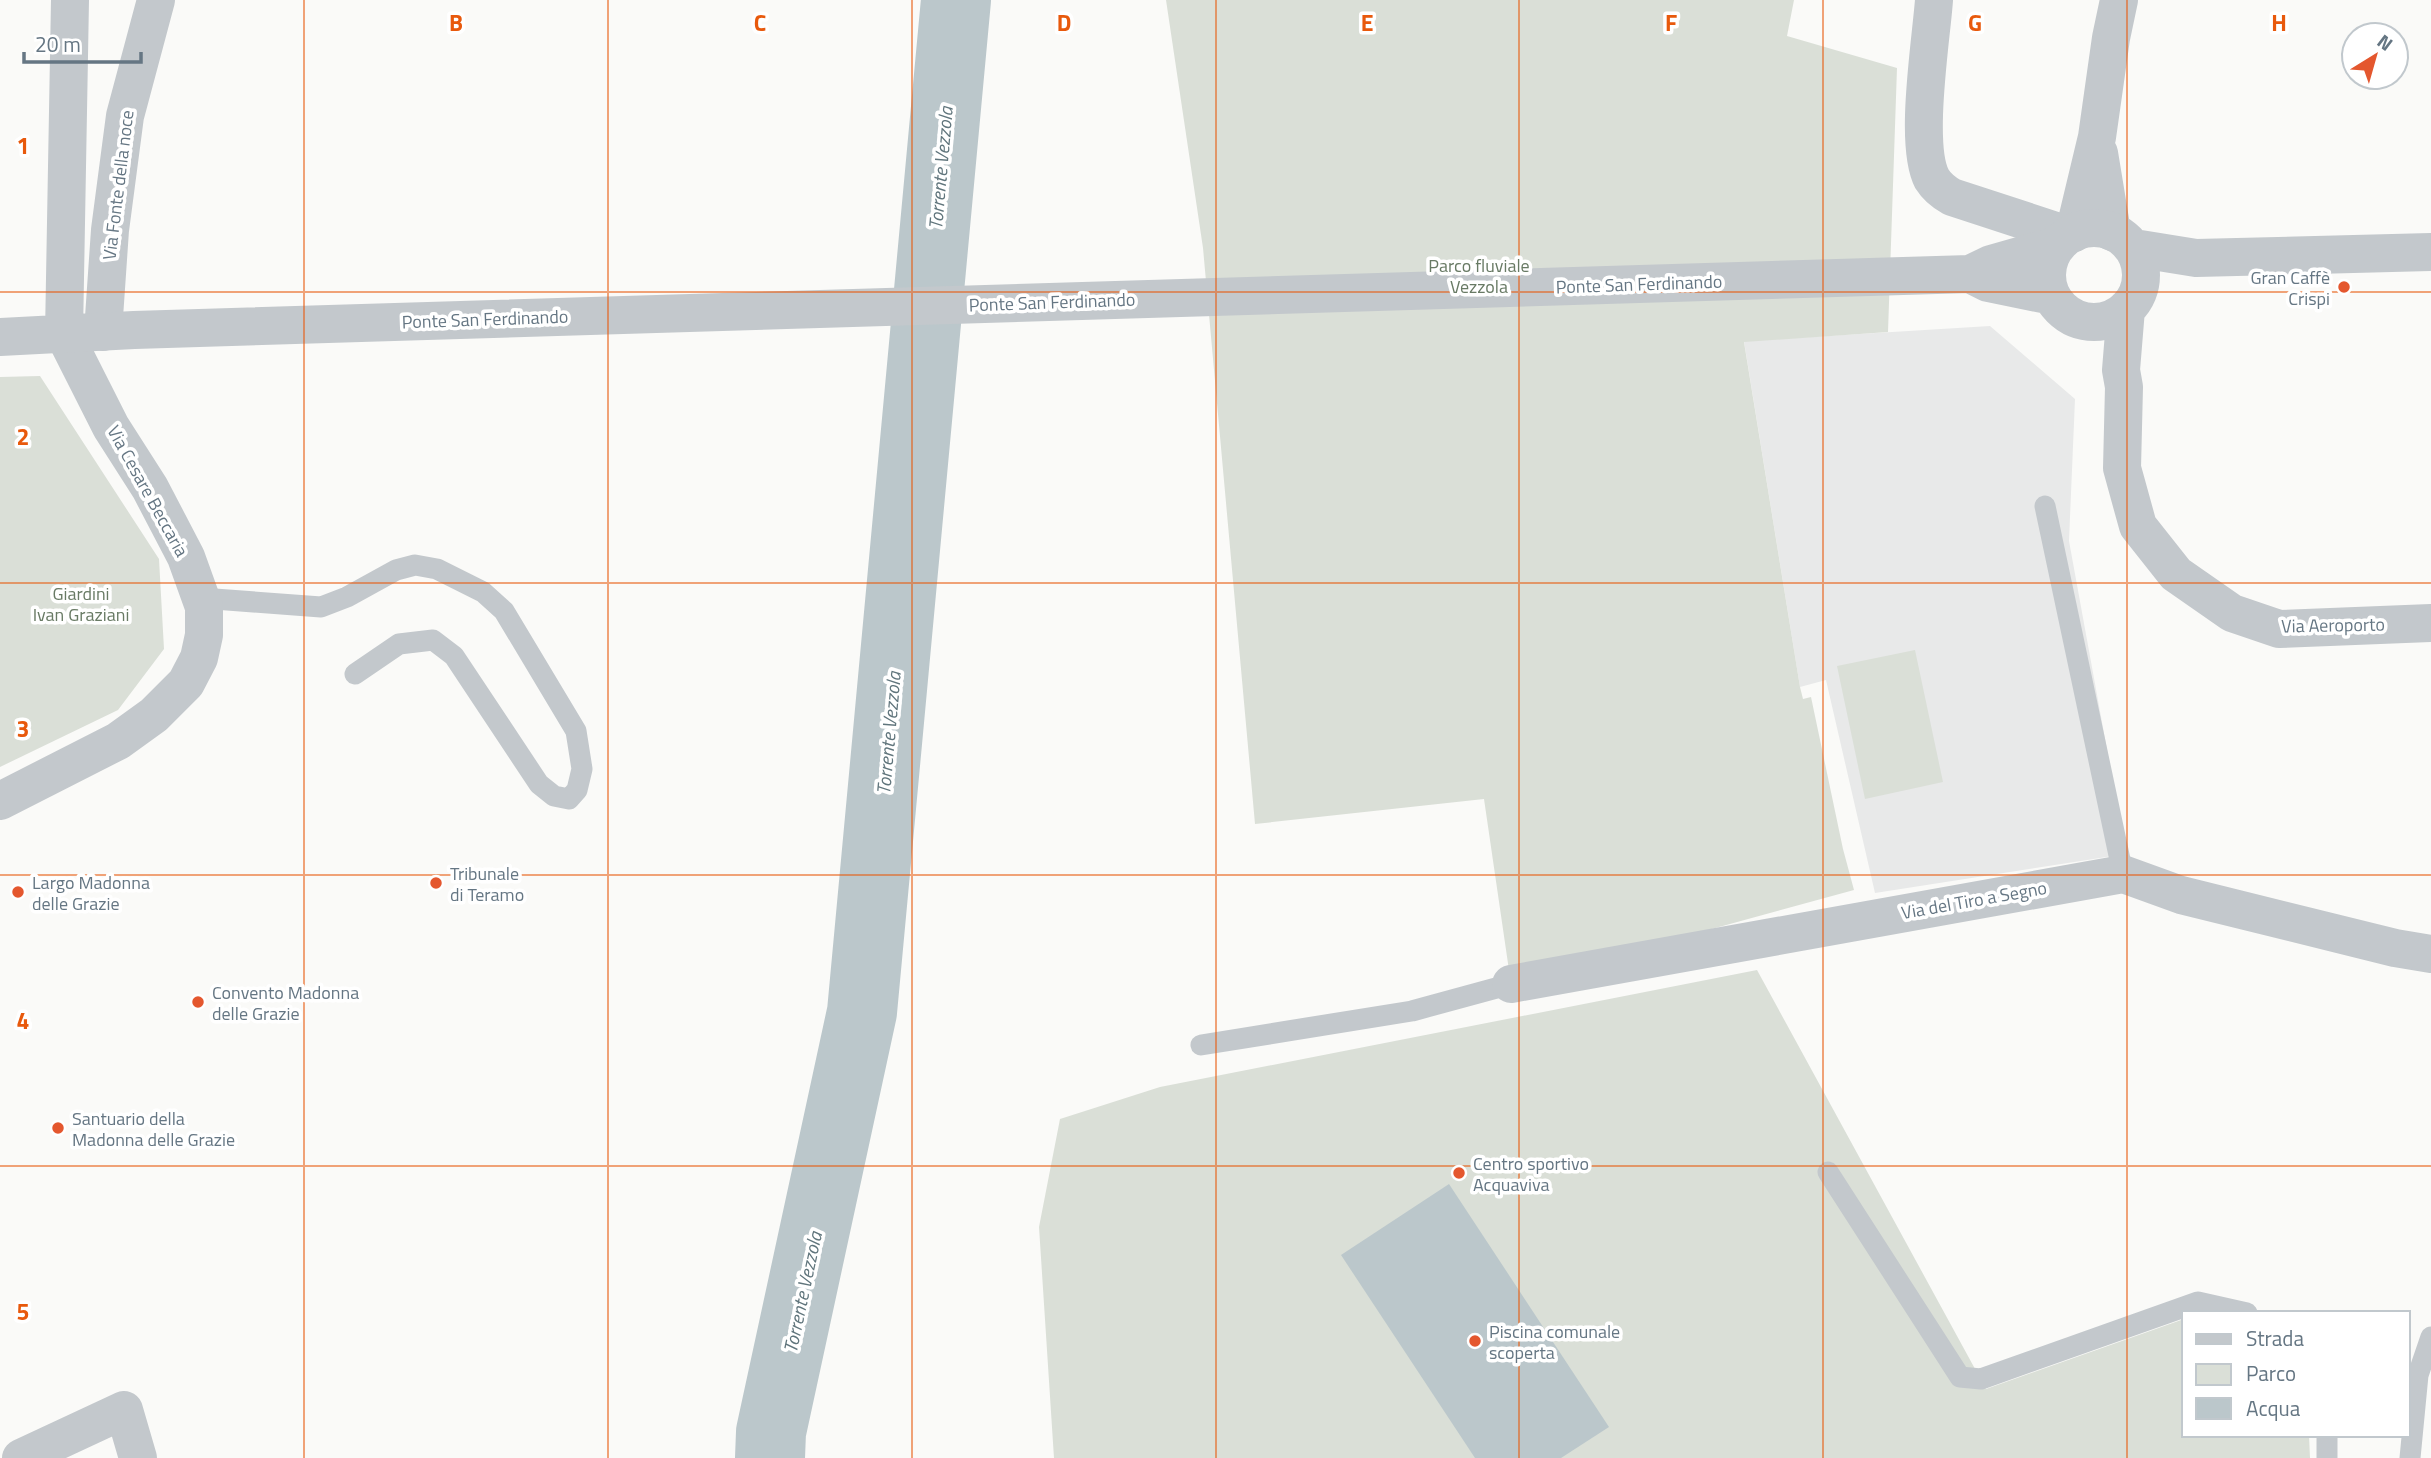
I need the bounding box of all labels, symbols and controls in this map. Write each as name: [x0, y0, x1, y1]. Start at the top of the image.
text: B: [449, 5, 463, 40]
text: C: [754, 5, 766, 40]
text: D: [1057, 5, 1071, 40]
text: E: [1361, 5, 1373, 40]
text: F: [1665, 5, 1677, 40]
text: G: [1968, 5, 1982, 40]
text: H: [2271, 5, 2287, 40]
scale bar: [24, 21, 142, 65]
north arrow: [2340, 21, 2410, 91]
text: N: [2372, 26, 2400, 58]
text: 20 m: [35, 28, 81, 60]
water label: Torrente Vezzola: [920, 104, 960, 231]
street label: Via Fonte della noce: [95, 108, 141, 262]
text: 1: [17, 128, 29, 163]
park label: Parco fluviale Vezzola: [1428, 252, 1530, 300]
place label: Gran Caffè Crispi: [2250, 264, 2330, 312]
street label: Ponte San Ferdinando: [1555, 268, 1723, 300]
marker: Gran Caffè Crispi: [2336, 279, 2352, 295]
street label: Ponte San Ferdinando: [968, 286, 1136, 318]
street label: Ponte San Ferdinando: [401, 303, 569, 335]
text: 2: [17, 419, 29, 454]
street label: Via Cesare Beccaria: [101, 420, 195, 562]
park label: Giardini Ivan Graziani: [33, 580, 129, 628]
street label: Via Aeroporto: [2281, 611, 2385, 639]
water label: Torrente Vezzola: [868, 669, 908, 796]
text: 3: [17, 711, 29, 746]
place label: Tribunale di Teramo: [450, 860, 524, 908]
place label: Largo Madonna delle Grazie: [32, 869, 150, 917]
street label: Via del Tiro a Segno: [1899, 874, 2049, 926]
marker: Tribunale di Teramo: [428, 875, 444, 891]
marker: Largo Madonna delle Grazie: [10, 884, 26, 900]
place label: Convento Madonna delle Grazie: [212, 979, 359, 1027]
marker: Convento Madonna delle Grazie: [190, 994, 206, 1010]
text: 4: [17, 1003, 29, 1038]
place label: Santuario della Madonna delle Grazie: [72, 1105, 235, 1153]
marker: Santuario della Madonna delle Grazie: [50, 1120, 66, 1136]
place label: Centro sportivo Acquaviva: [1473, 1150, 1589, 1198]
marker: Centro sportivo Acquaviva: [1451, 1165, 1467, 1181]
water label: Torrente Vezzola: [775, 1227, 829, 1355]
text: 5: [17, 1294, 29, 1329]
legend: [2182, 1311, 2410, 1437]
place label: Piscina comunale scoperta: [1489, 1318, 1620, 1366]
text: Strada: [2246, 1322, 2304, 1354]
marker: Piscina comunale scoperta: [1467, 1333, 1483, 1349]
text: Parco: [2246, 1357, 2296, 1389]
text: Acqua: [2246, 1392, 2301, 1424]

